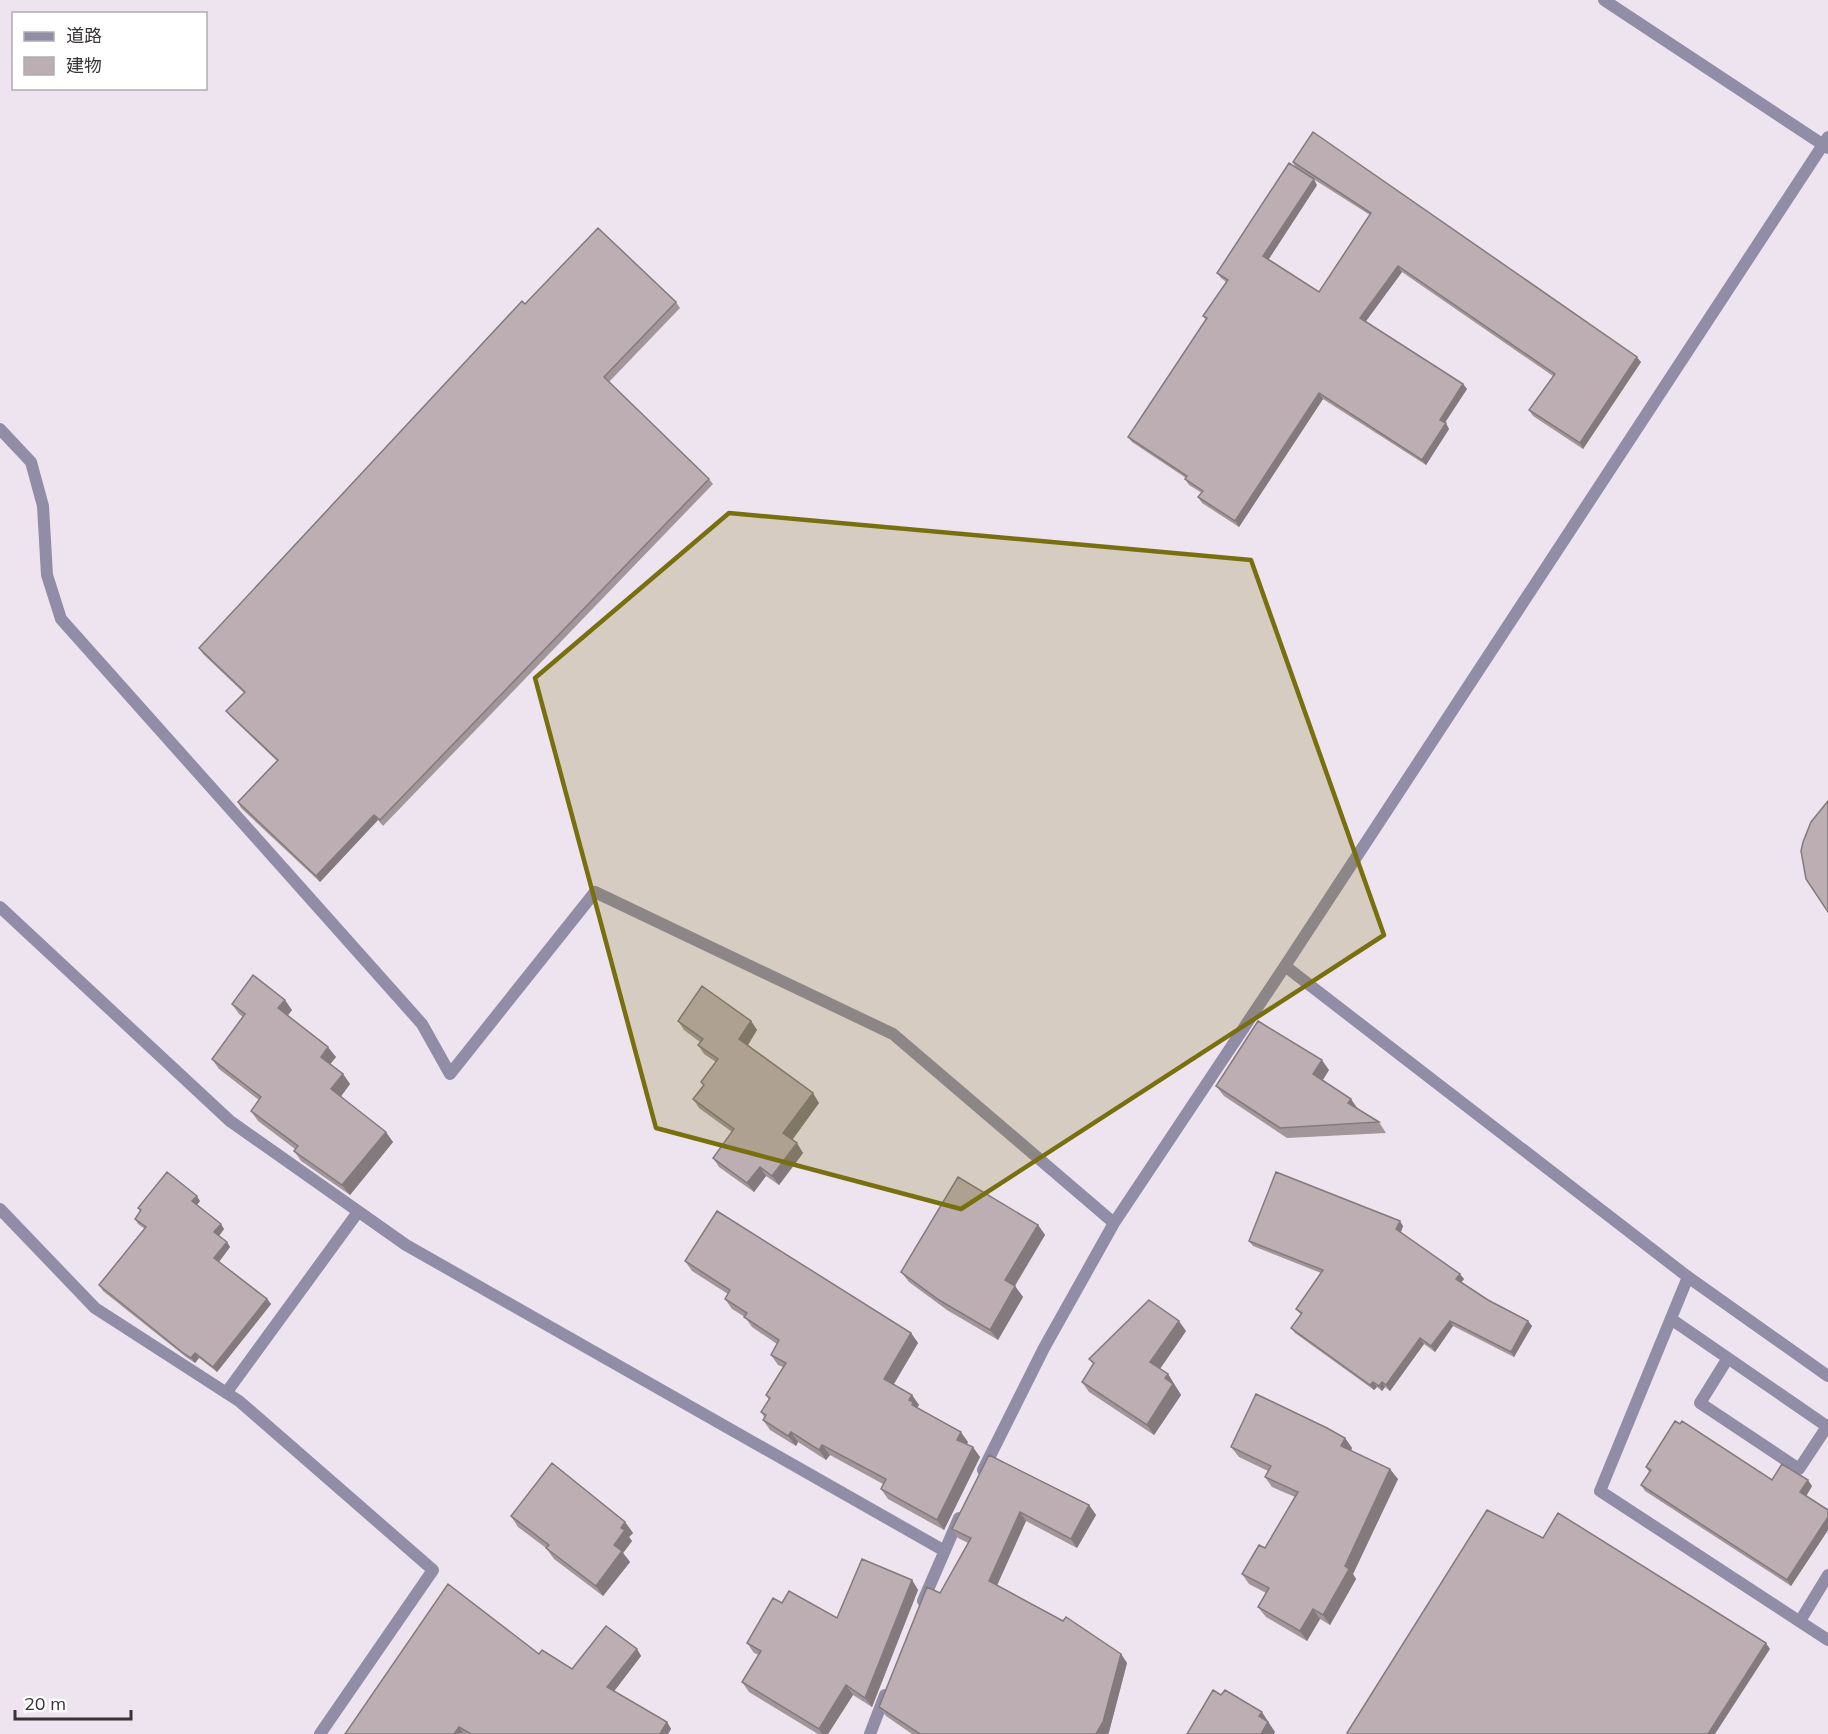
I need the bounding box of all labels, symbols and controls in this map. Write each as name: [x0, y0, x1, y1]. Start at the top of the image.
legend: [12, 12, 207, 90]
text: 道路: [66, 24, 102, 47]
text: 建物: [66, 54, 102, 77]
scale bar: [15, 1683, 130, 1721]
text: 20 m: [24, 1692, 66, 1715]

